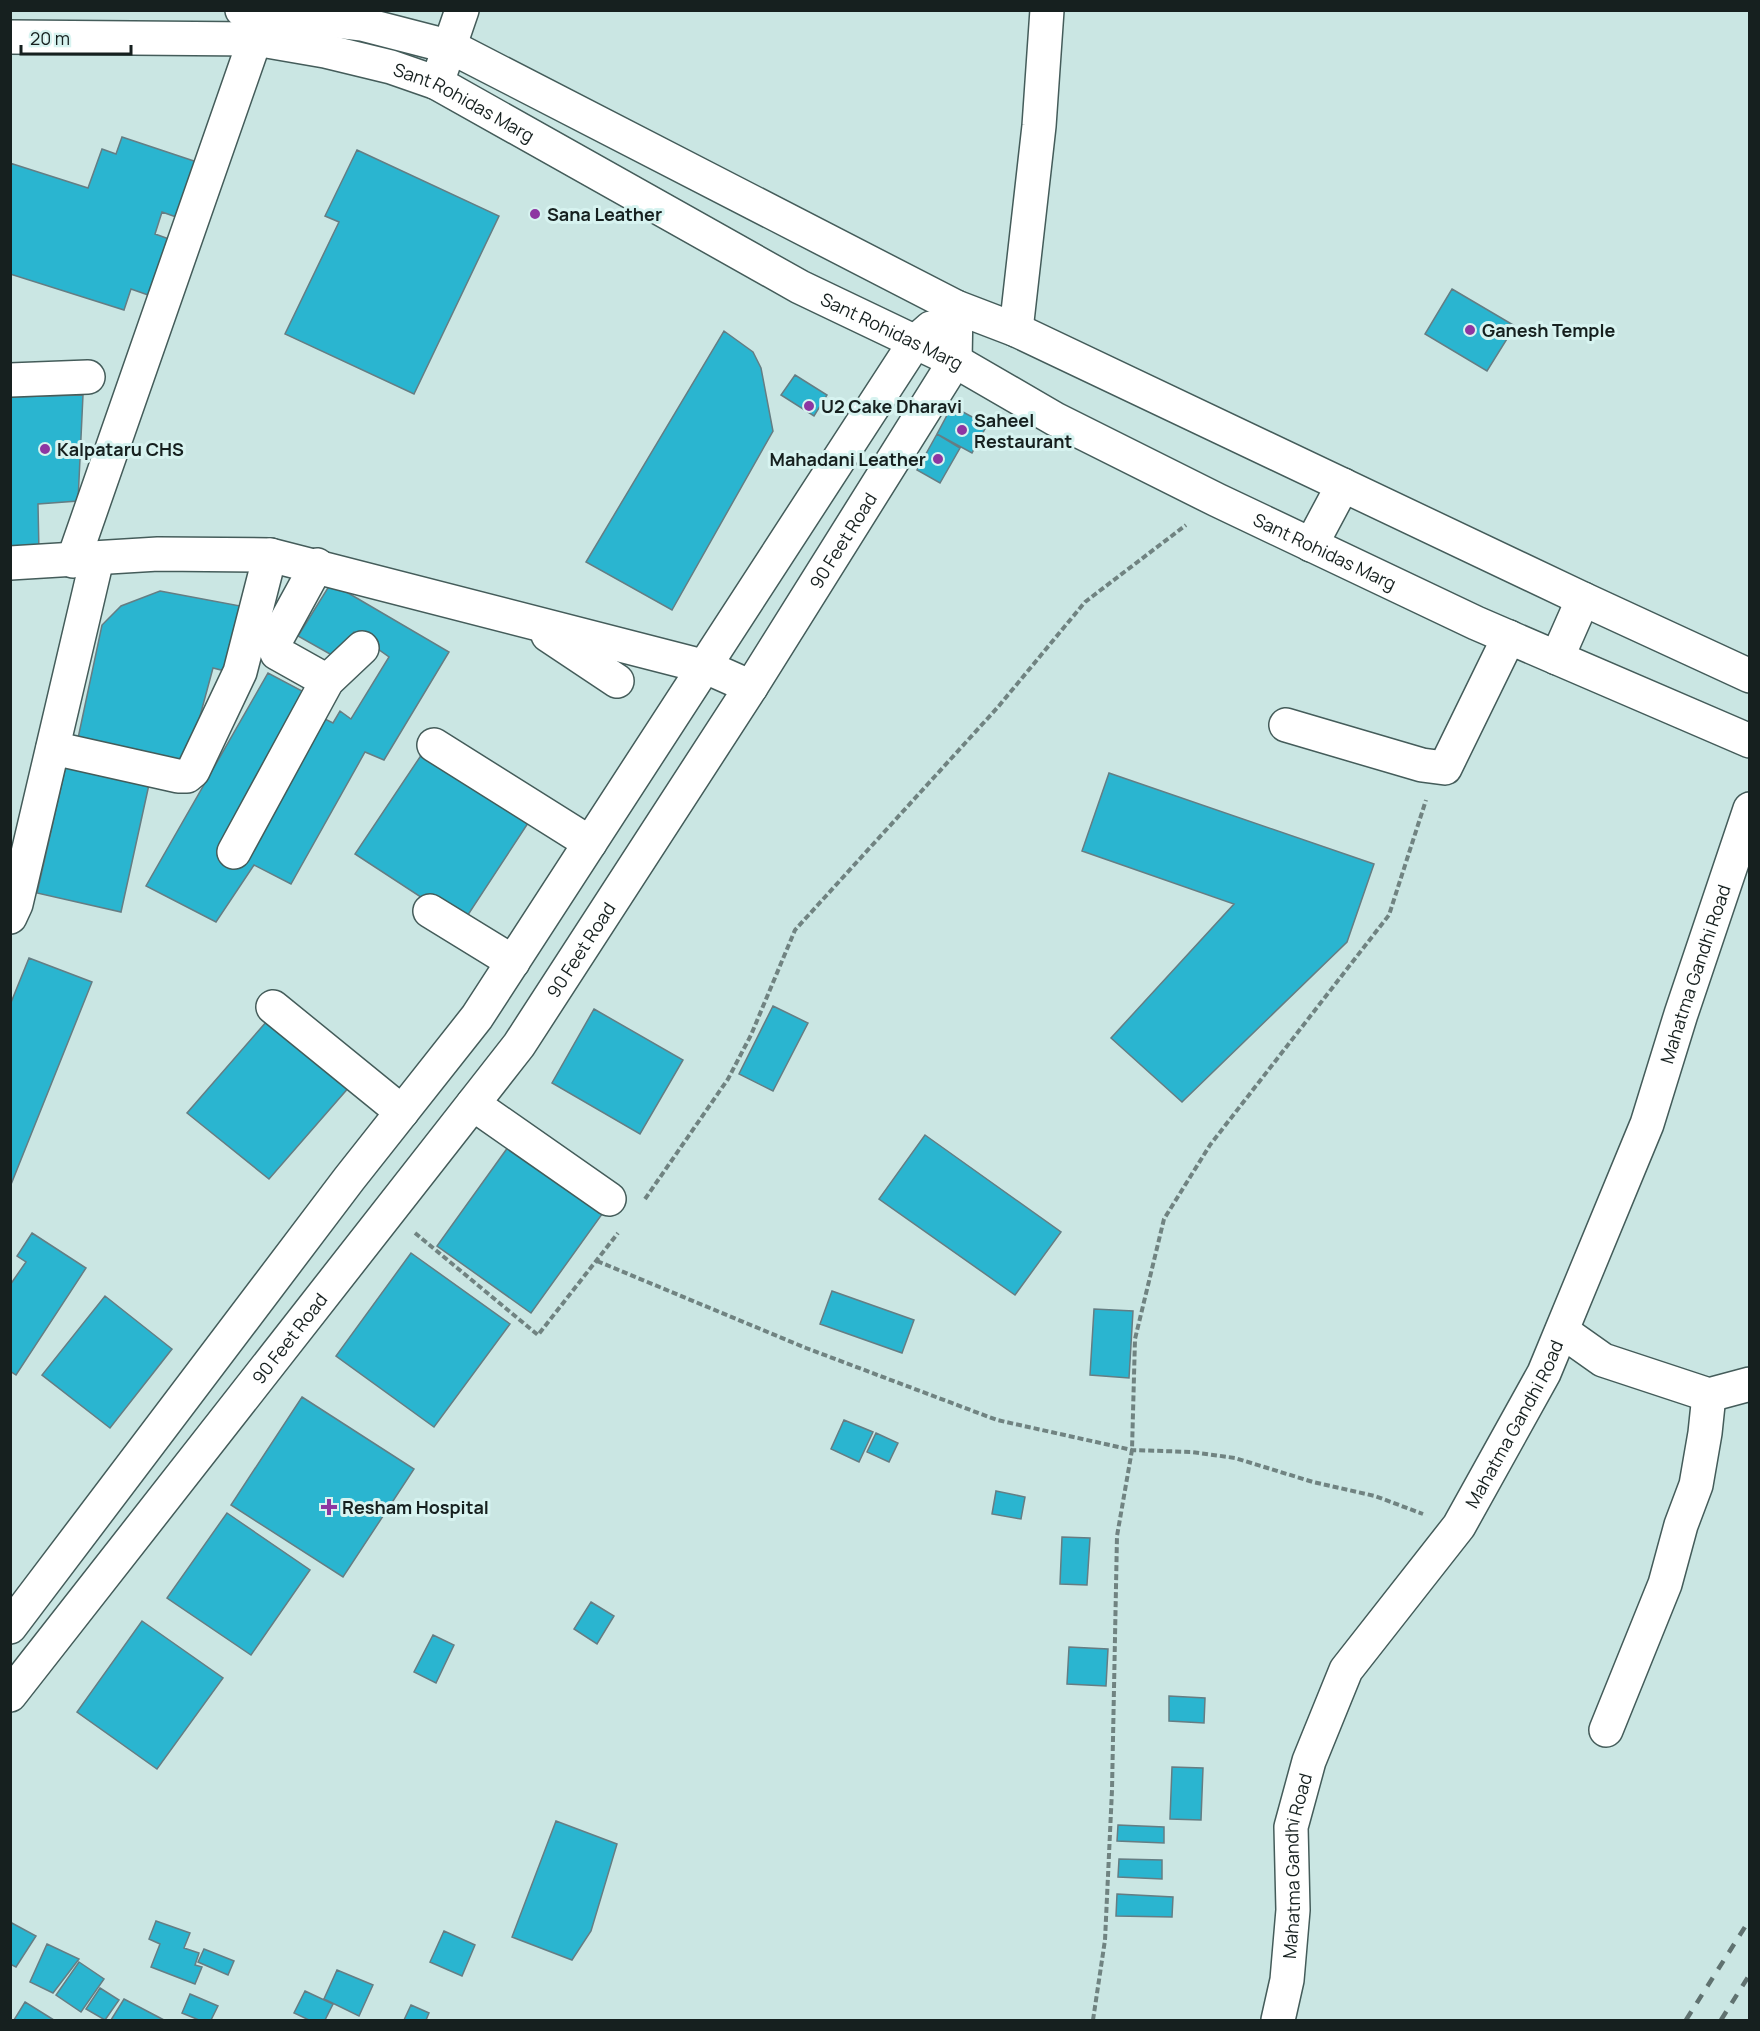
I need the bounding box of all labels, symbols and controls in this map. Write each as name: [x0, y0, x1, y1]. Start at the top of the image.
scale bar: [21, 18, 130, 56]
text: 20 m: [30, 26, 70, 50]
street label: Sant Rohidas Marg: [390, 57, 539, 147]
place label: Sana Leather: [547, 202, 662, 226]
marker: Sana Leather: [528, 207, 542, 221]
street label: Sant Rohidas Marg: [817, 287, 968, 375]
place label: Ganesh Temple: [1482, 318, 1615, 342]
marker: Ganesh Temple: [1463, 323, 1477, 337]
place label: U2 Cake Dharavi: [821, 394, 962, 418]
marker: U2 Cake Dharavi: [802, 399, 816, 413]
place label: Saheel Restaurant: [974, 408, 1072, 453]
marker: Saheel Restaurant: [955, 423, 969, 437]
place label: Kalpataru CHS: [57, 437, 184, 461]
marker: Kalpataru CHS: [38, 442, 52, 456]
place label: Mahadani Leather: [770, 447, 926, 471]
marker: Mahadani Leather: [931, 452, 945, 466]
street label: 90 Feet Road: [804, 488, 882, 593]
street label: Sant Rohidas Marg: [1250, 507, 1400, 595]
street label: Mahatma Gandhi Road: [1654, 881, 1736, 1066]
street label: 90 Feet Road: [541, 897, 620, 1002]
street label: 90 Feet Road: [246, 1288, 332, 1389]
street label: Mahatma Gandhi Road: [1459, 1336, 1568, 1512]
place label: Resham Hospital: [342, 1495, 489, 1519]
marker: Resham Hospital: [320, 1498, 338, 1516]
street label: Mahatma Gandhi Road: [1277, 1770, 1317, 1960]

